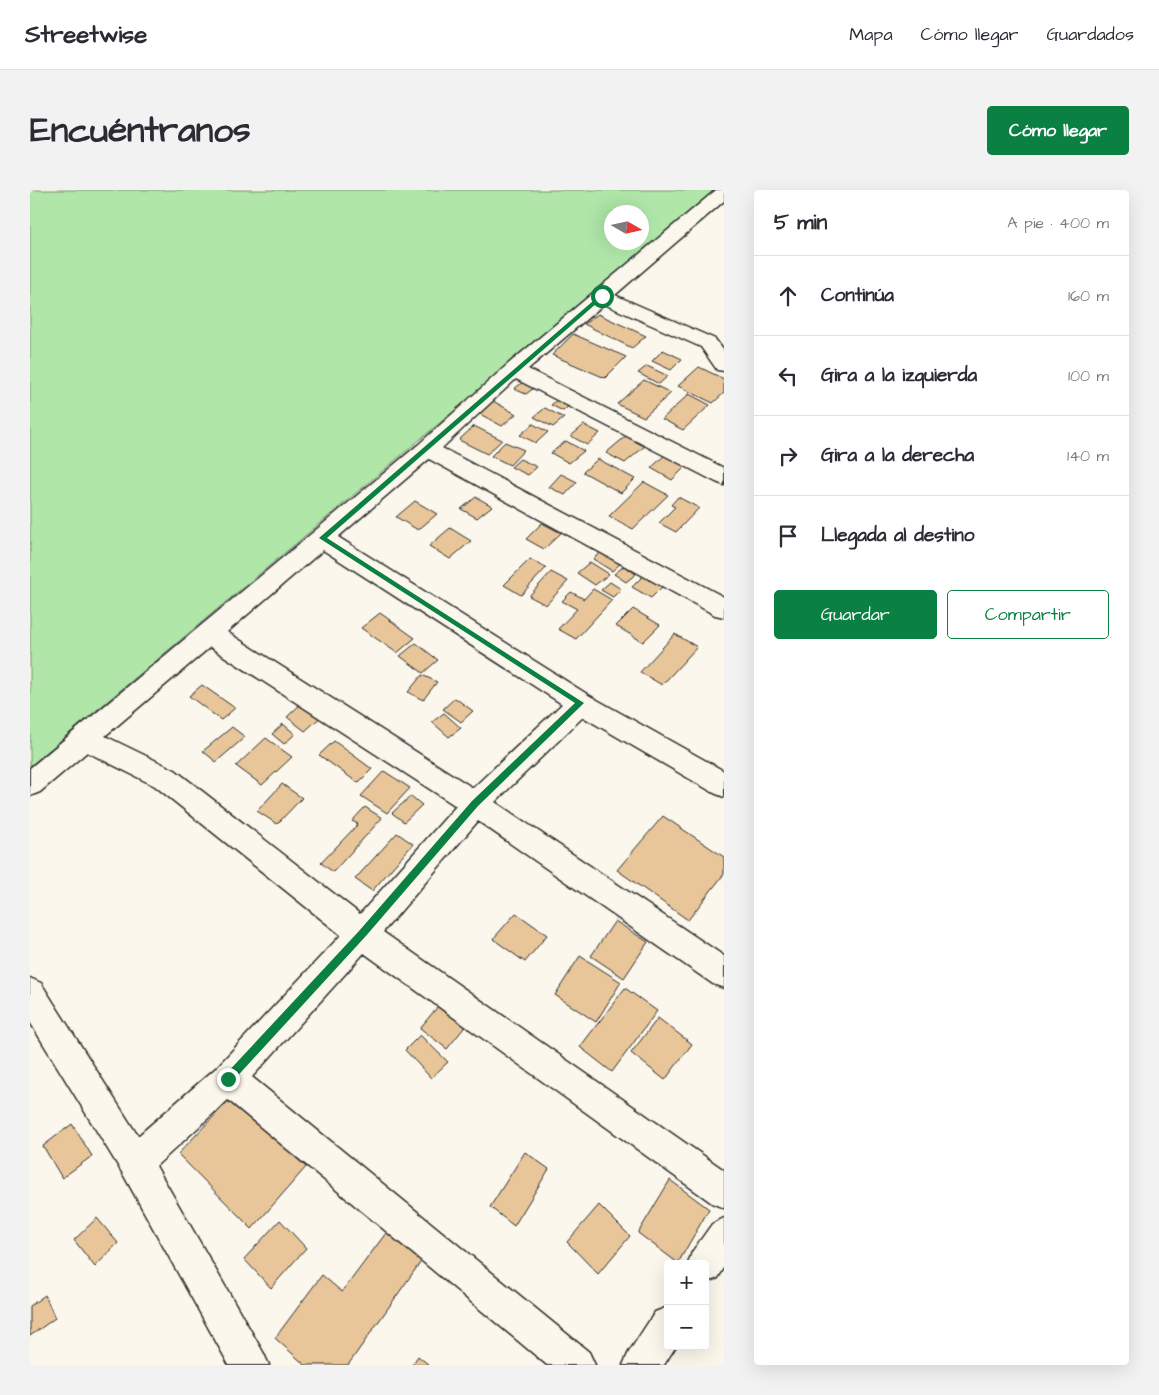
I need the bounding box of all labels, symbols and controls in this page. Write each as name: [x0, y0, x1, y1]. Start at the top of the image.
text: Streetwise: [25, 18, 147, 52]
text: Mapa: [849, 22, 893, 47]
text: Cómo llegar: [921, 22, 1019, 47]
text: Guardados: [1047, 22, 1134, 47]
text: Encuéntranos: [30, 106, 251, 155]
button: Cómo llegar: [987, 106, 1129, 155]
north arrow: [604, 205, 649, 250]
text: 5 min: [774, 208, 827, 237]
text: A pie · 400 m: [1007, 212, 1109, 234]
icon: ahead: [774, 282, 802, 310]
text: Continúa: [821, 282, 894, 309]
route start: [591, 285, 614, 308]
text: 160 m: [1068, 285, 1109, 307]
icon: left: [774, 362, 802, 390]
text: Gira a la izquierda: [821, 362, 977, 389]
text: 100 m: [1068, 365, 1109, 387]
icon: right: [774, 442, 802, 470]
text: Gira a la derecha: [821, 442, 974, 469]
text: 140 m: [1067, 445, 1109, 467]
icon: arrive: [774, 522, 802, 550]
text: Llegada al destino: [821, 522, 974, 549]
button: Guardar: [774, 590, 937, 639]
button: Compartir: [947, 590, 1109, 639]
route end: [217, 1068, 240, 1091]
map controls: [664, 1260, 709, 1350]
button: +: [664, 1260, 709, 1305]
button: −: [664, 1305, 709, 1350]

